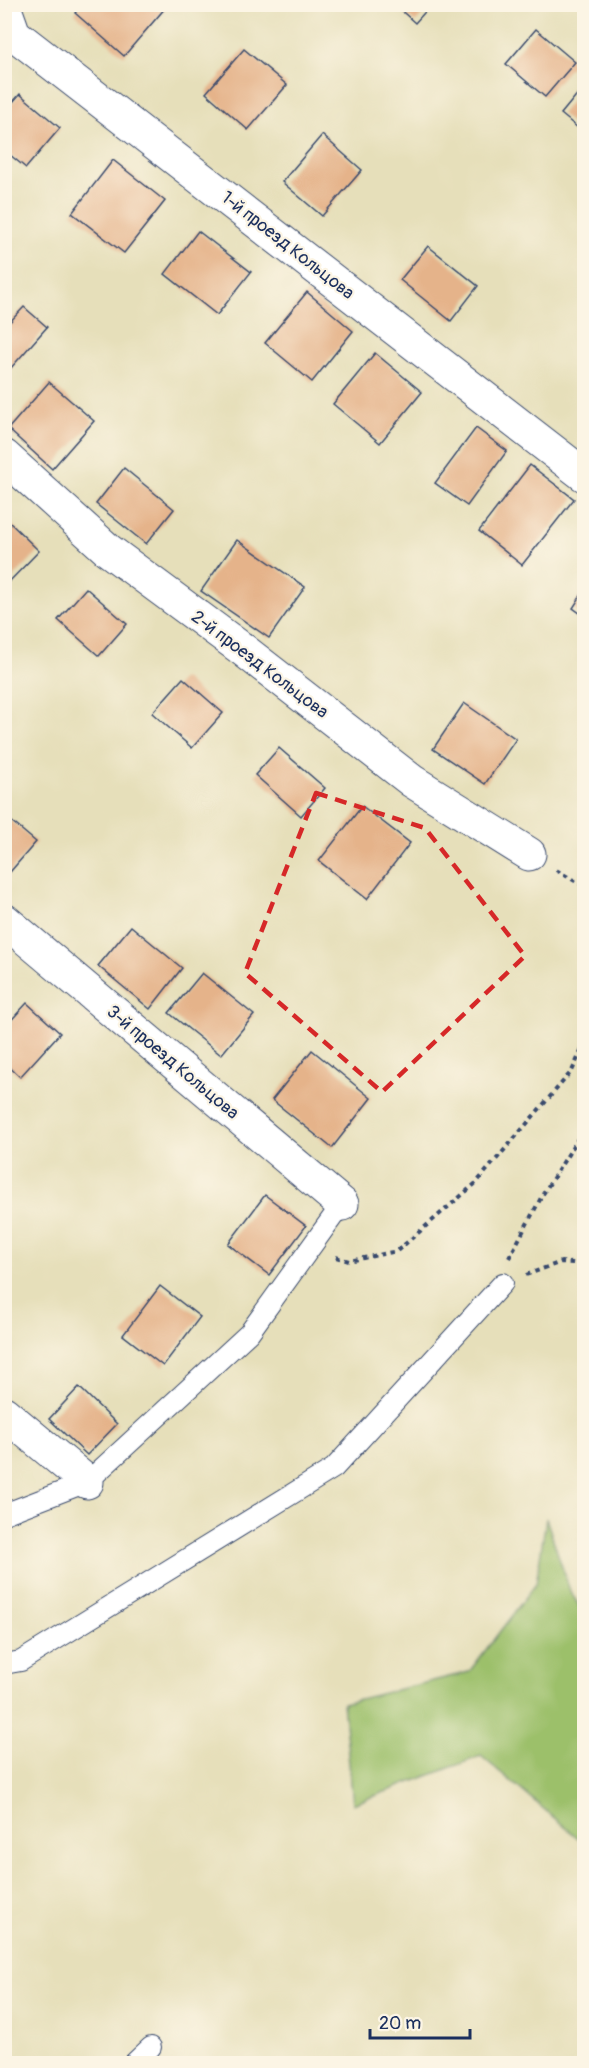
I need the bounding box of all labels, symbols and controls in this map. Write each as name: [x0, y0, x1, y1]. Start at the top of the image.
street label: 1-й проезд Кольцова: [216, 186, 359, 305]
street label: 2-й проезд Кольцова: [187, 605, 333, 723]
street label: 3-й проезд Кольцова: [102, 1000, 244, 1124]
scale bar: [370, 2002, 470, 2040]
text: 20 m: [379, 2012, 421, 2035]

